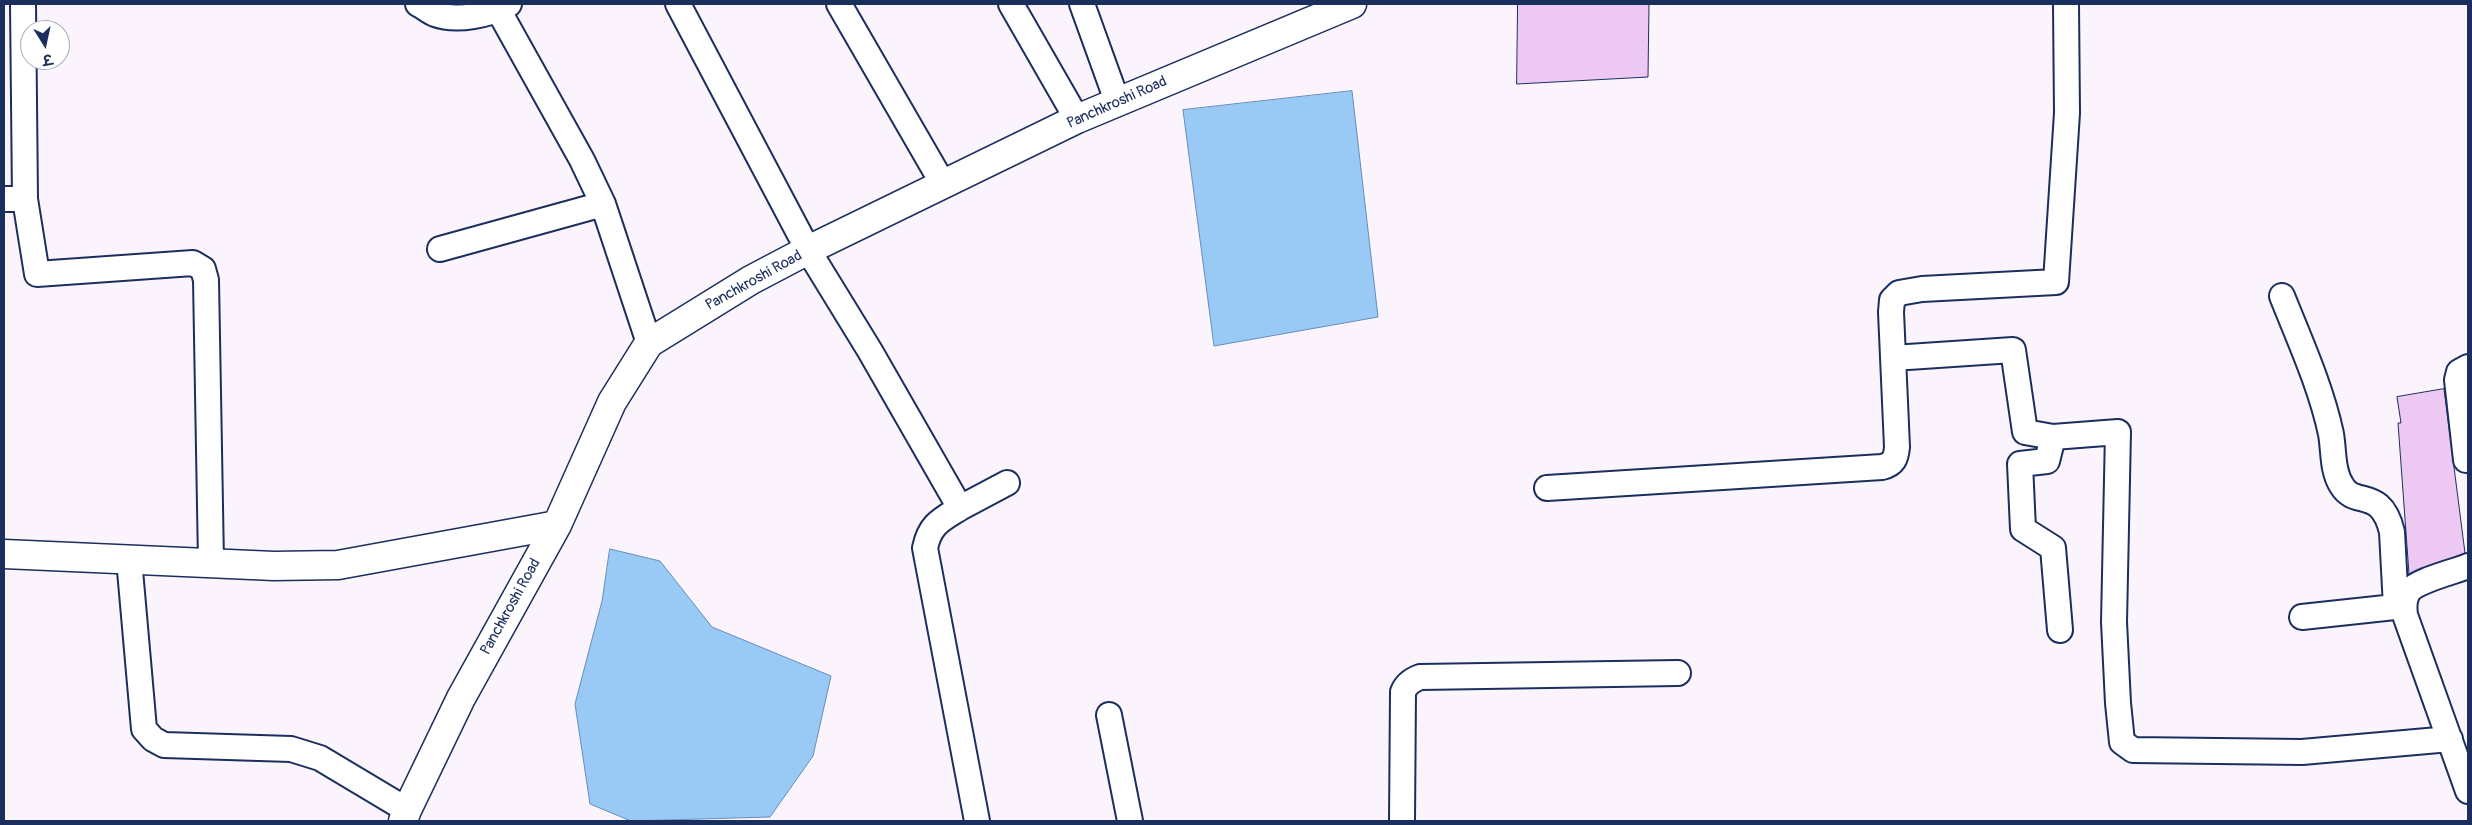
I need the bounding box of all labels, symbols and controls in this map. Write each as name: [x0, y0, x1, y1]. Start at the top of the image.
north arrow: [20, 20, 70, 70]
text: उ: [41, 50, 54, 68]
street label: Panchkroshi Road: [1064, 73, 1170, 133]
street label: Panchkroshi Road: [703, 247, 805, 315]
street label: Panchkroshi Road: [477, 556, 545, 658]

